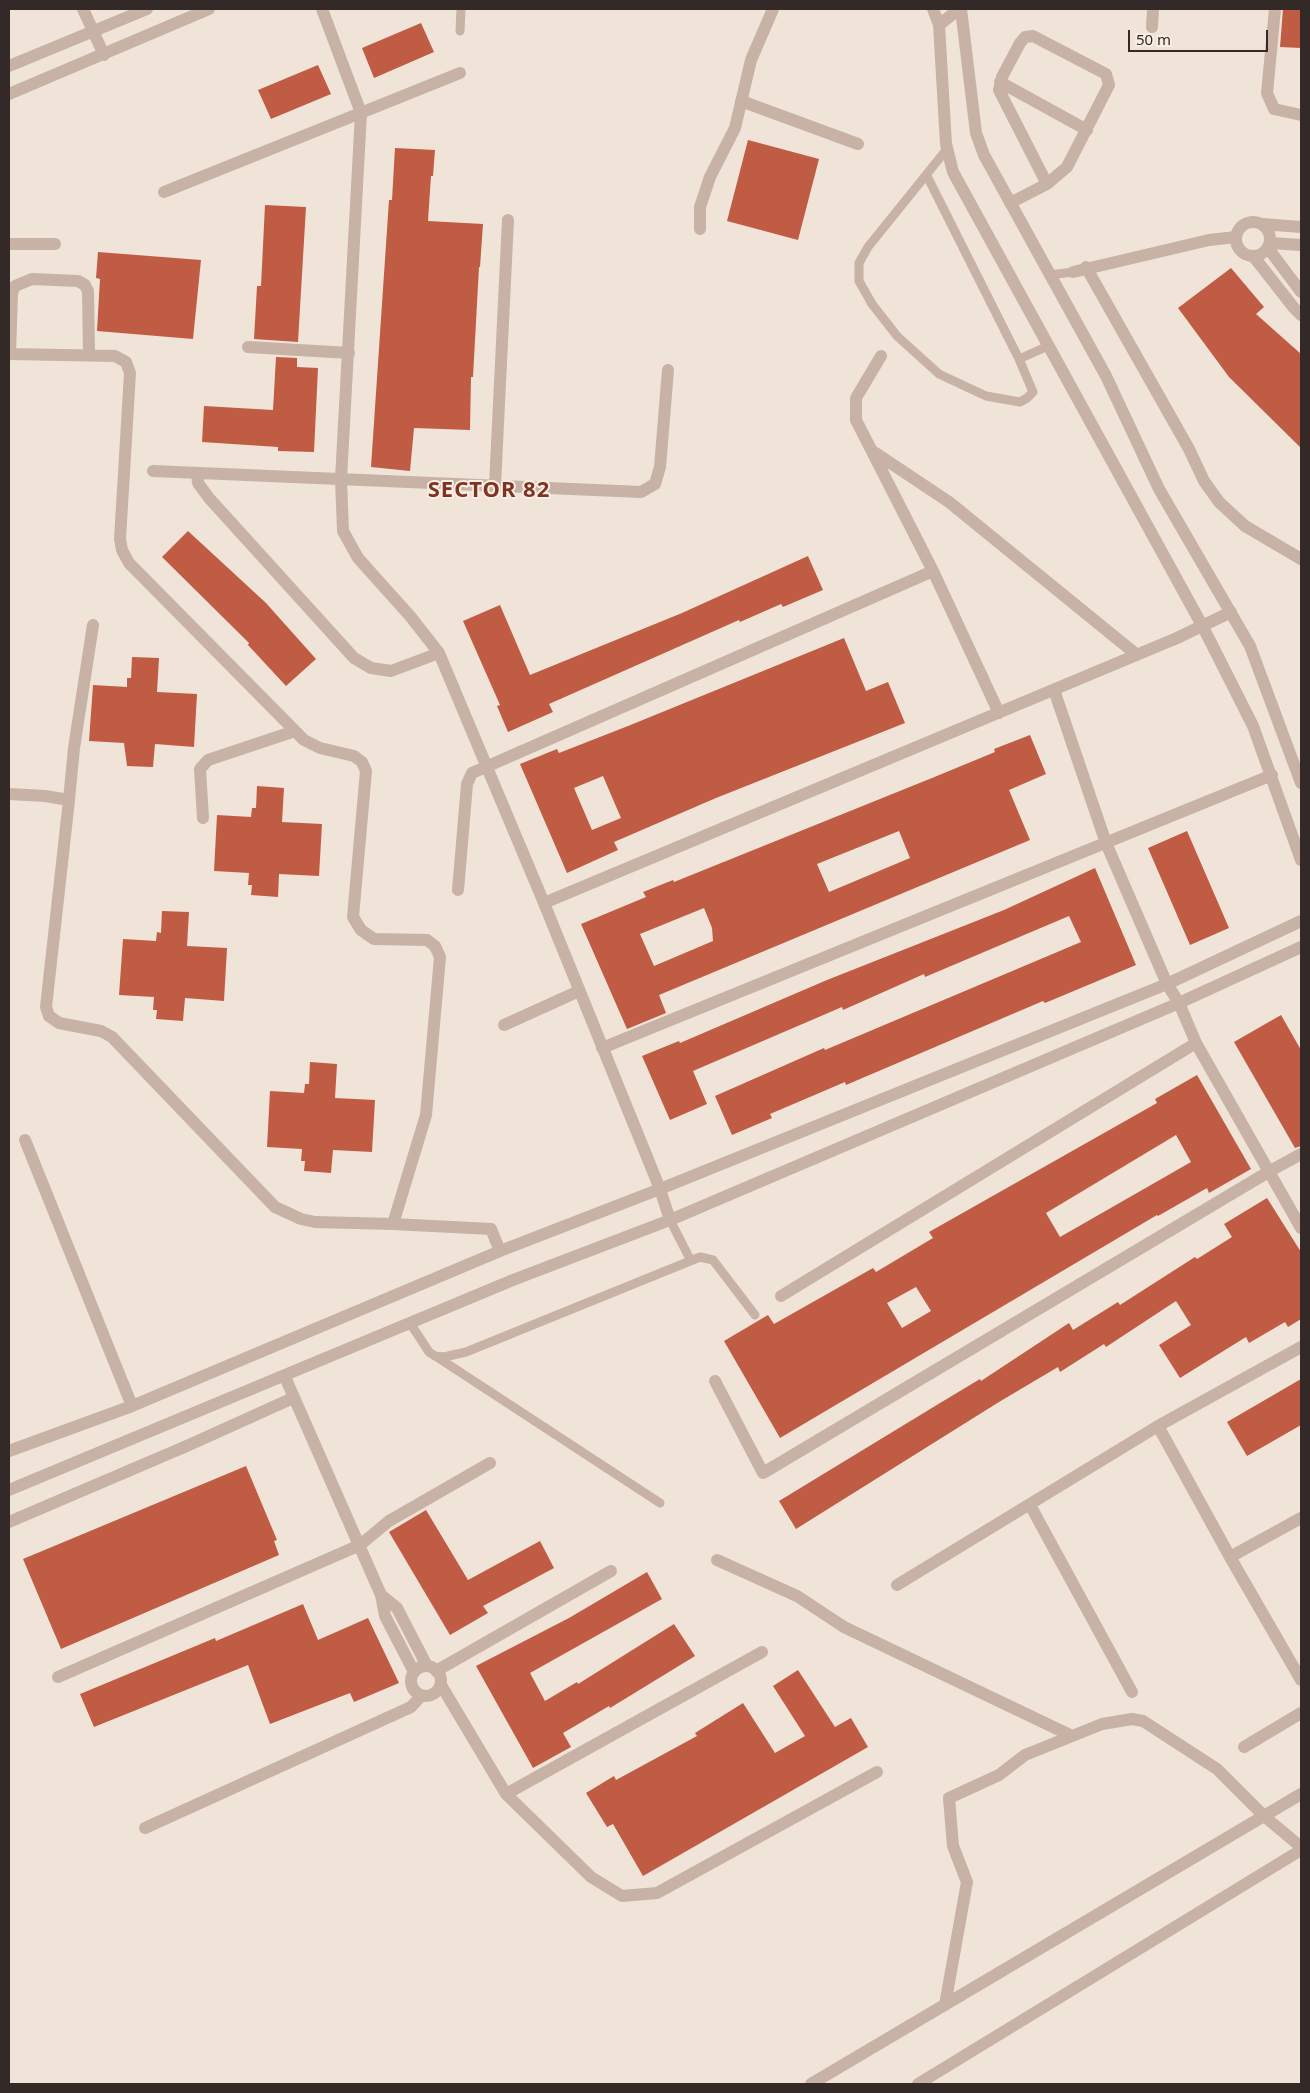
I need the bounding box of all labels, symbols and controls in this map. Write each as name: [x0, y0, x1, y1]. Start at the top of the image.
scale bar: [1130, 20, 1270, 52]
text: 50 m: [1136, 29, 1171, 49]
district label: SECTOR 82: [427, 478, 551, 504]

